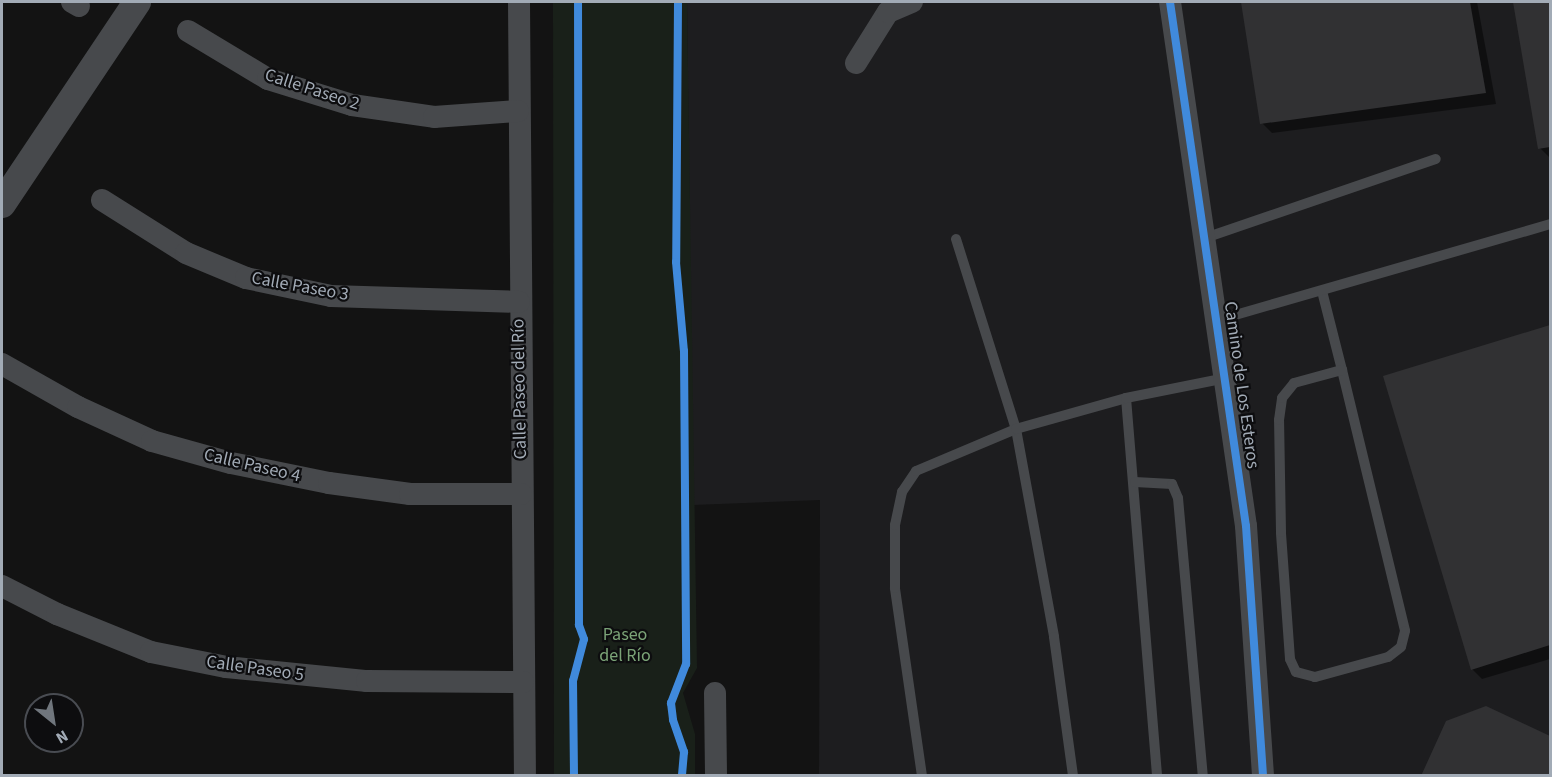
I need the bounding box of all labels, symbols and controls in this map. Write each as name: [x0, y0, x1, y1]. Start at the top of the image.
street label: Calle Paseo 2: [262, 65, 362, 115]
street label: Calle Paseo 3: [250, 268, 350, 306]
street label: Camino de Los Esteros: [1219, 300, 1263, 470]
street label: Calle Paseo del Río: [508, 318, 532, 460]
street label: Calle Paseo 4: [202, 444, 302, 488]
park label: Paseo del Río: [599, 625, 651, 668]
street label: Calle Paseo 5: [205, 651, 305, 687]
north arrow: [24, 693, 84, 753]
text: N: [52, 725, 72, 749]

